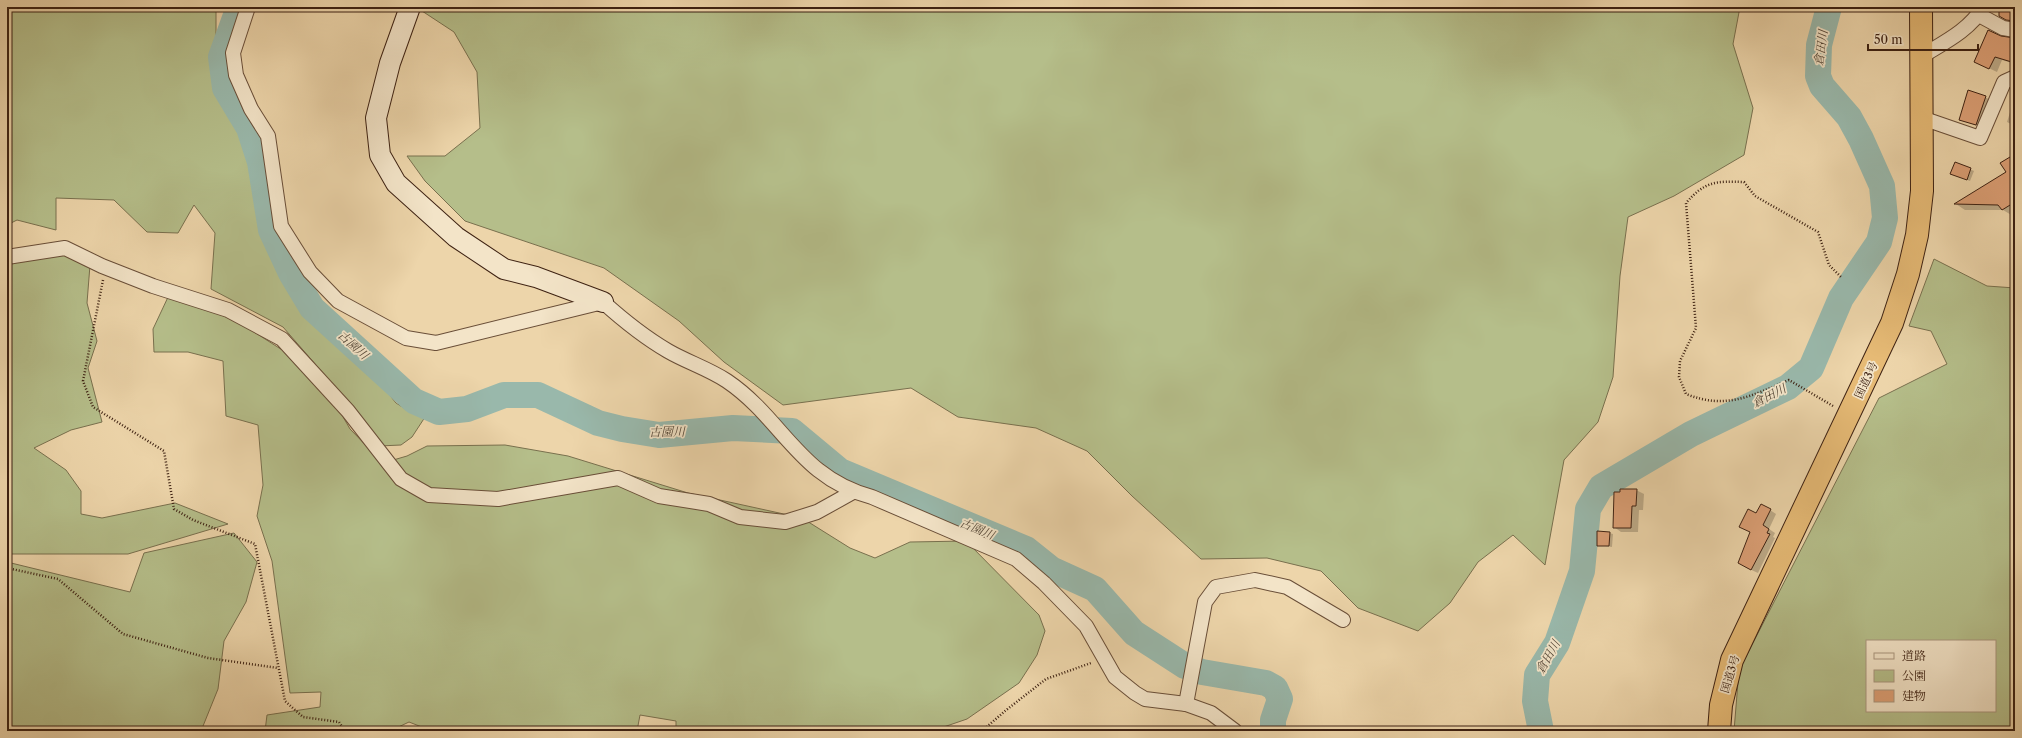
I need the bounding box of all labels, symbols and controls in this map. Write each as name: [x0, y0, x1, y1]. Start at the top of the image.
scale bar: [1868, 26, 1978, 52]
water label: 倉田川: [1811, 27, 1831, 67]
text: 50 m: [1874, 32, 1903, 47]
water label: 古園川: [335, 327, 373, 364]
street label: 国道3号: [1851, 359, 1881, 401]
water label: 倉田川: [1749, 380, 1790, 410]
water label: 古園川: [649, 424, 687, 439]
water label: 古園川: [958, 515, 999, 543]
water label: 倉田川: [1532, 636, 1564, 676]
legend: [1866, 640, 1996, 712]
text: 道路: [1902, 648, 1926, 663]
street label: 国道3号: [1718, 653, 1742, 695]
text: 公園: [1902, 668, 1926, 683]
text: 建物: [1902, 688, 1926, 703]

